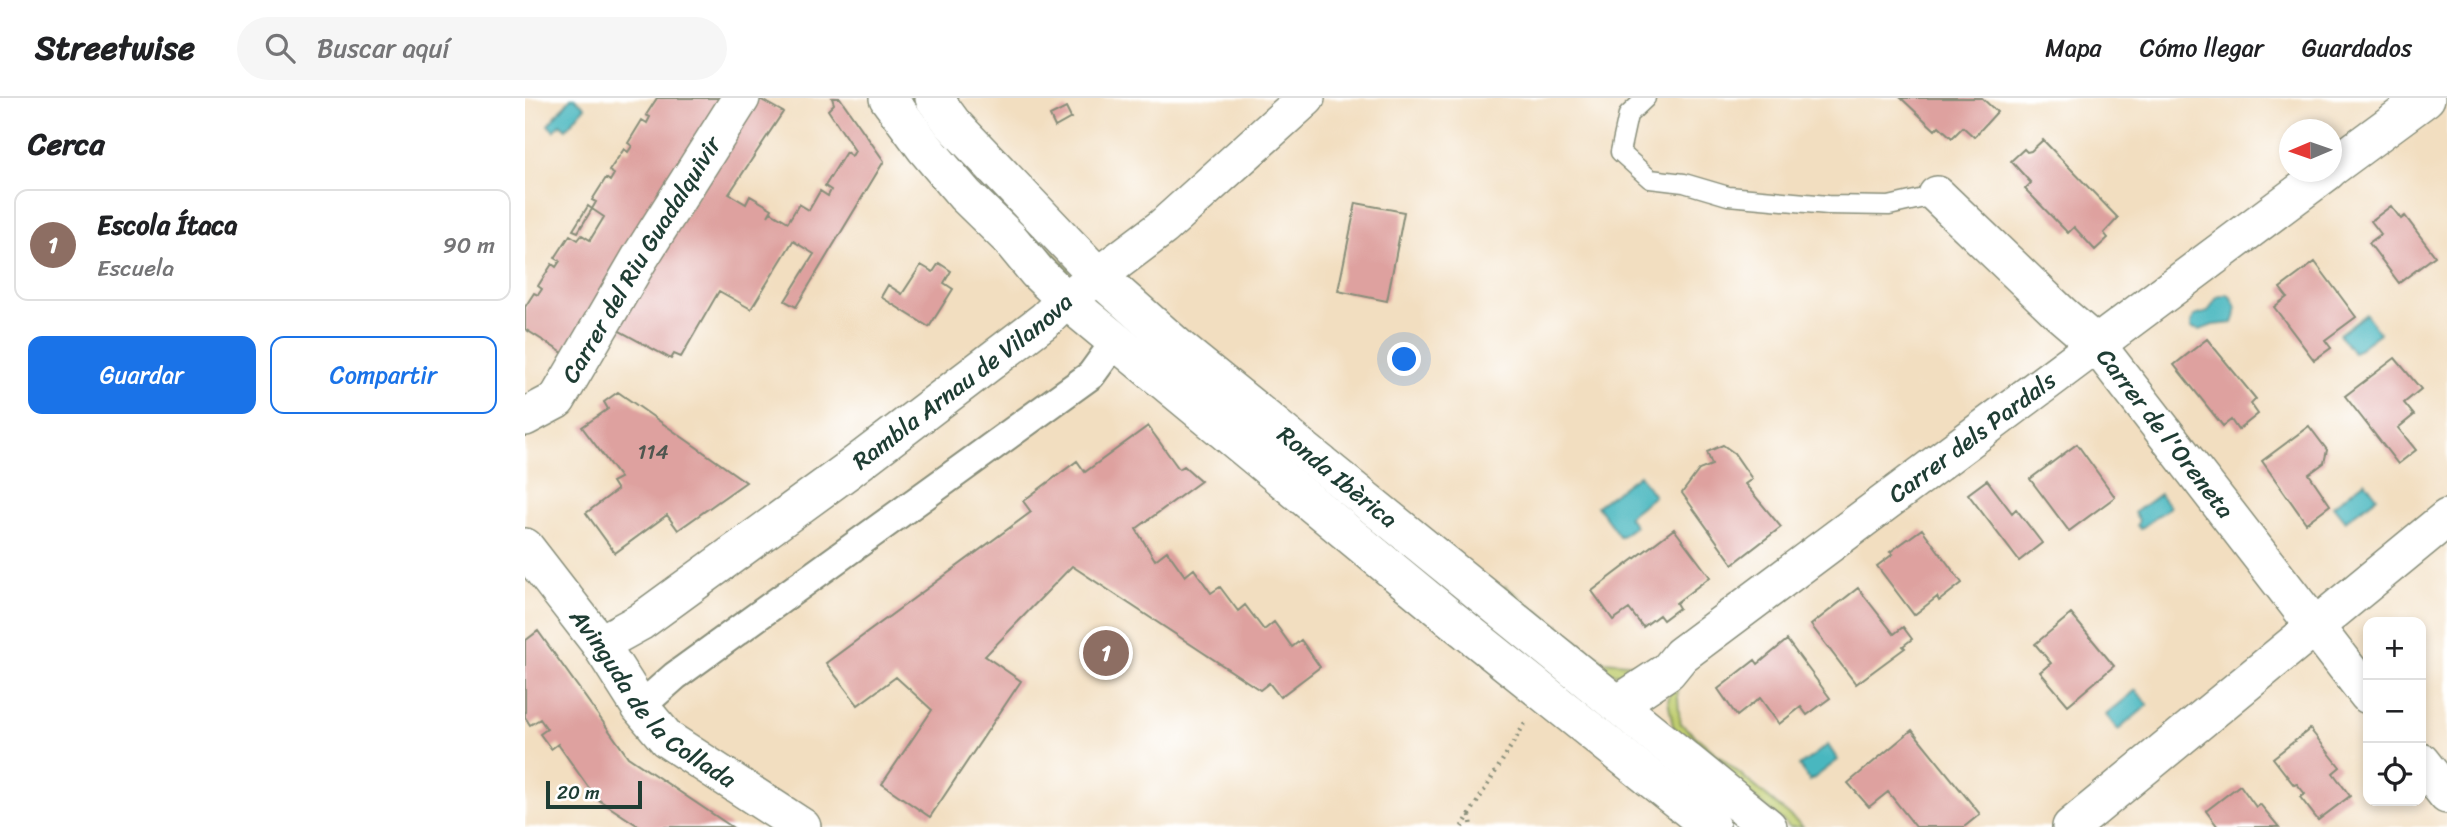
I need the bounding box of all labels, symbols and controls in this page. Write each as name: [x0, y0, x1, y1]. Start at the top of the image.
search box: [237, 17, 727, 80]
text: Streetwise: [35, 19, 195, 77]
text: Buscar aquí: [317, 25, 450, 71]
text: Mapa: [2045, 27, 2102, 69]
text: Cómo llegar: [2140, 27, 2264, 69]
text: Guardados: [2302, 27, 2412, 69]
icon: search: [261, 29, 299, 67]
text: Cerca: [28, 117, 104, 171]
north arrow: [2279, 119, 2342, 182]
street label: Carrer del Riu Guadalquivir: [550, 126, 734, 391]
text: Escola Ítaca: [97, 202, 238, 248]
text: 1: [48, 225, 58, 266]
text: 90 m: [443, 225, 495, 266]
text: Escuela: [97, 248, 174, 289]
street label: Rambla Arnau de Vilanova: [843, 282, 1083, 481]
button: Guardar: [28, 336, 256, 414]
button: Compartir: [270, 336, 497, 414]
street label: Carrer de l'Oreneta: [2085, 339, 2245, 528]
your location: [1387, 342, 1421, 376]
street label: Carrer dels Pardals: [1879, 360, 2066, 514]
street label: Ronda Ibèrica: [1268, 415, 1407, 539]
house number: 114: [637, 433, 669, 471]
street label: Avinguda de la Collada: [558, 598, 745, 800]
map controls: [2363, 617, 2426, 806]
button: +: [2363, 617, 2426, 680]
pin: 1: [1083, 627, 1129, 679]
button: −: [2363, 680, 2426, 743]
button: locate: [2363, 743, 2426, 806]
text: 20 m: [557, 776, 600, 809]
scale bar: [546, 778, 642, 810]

